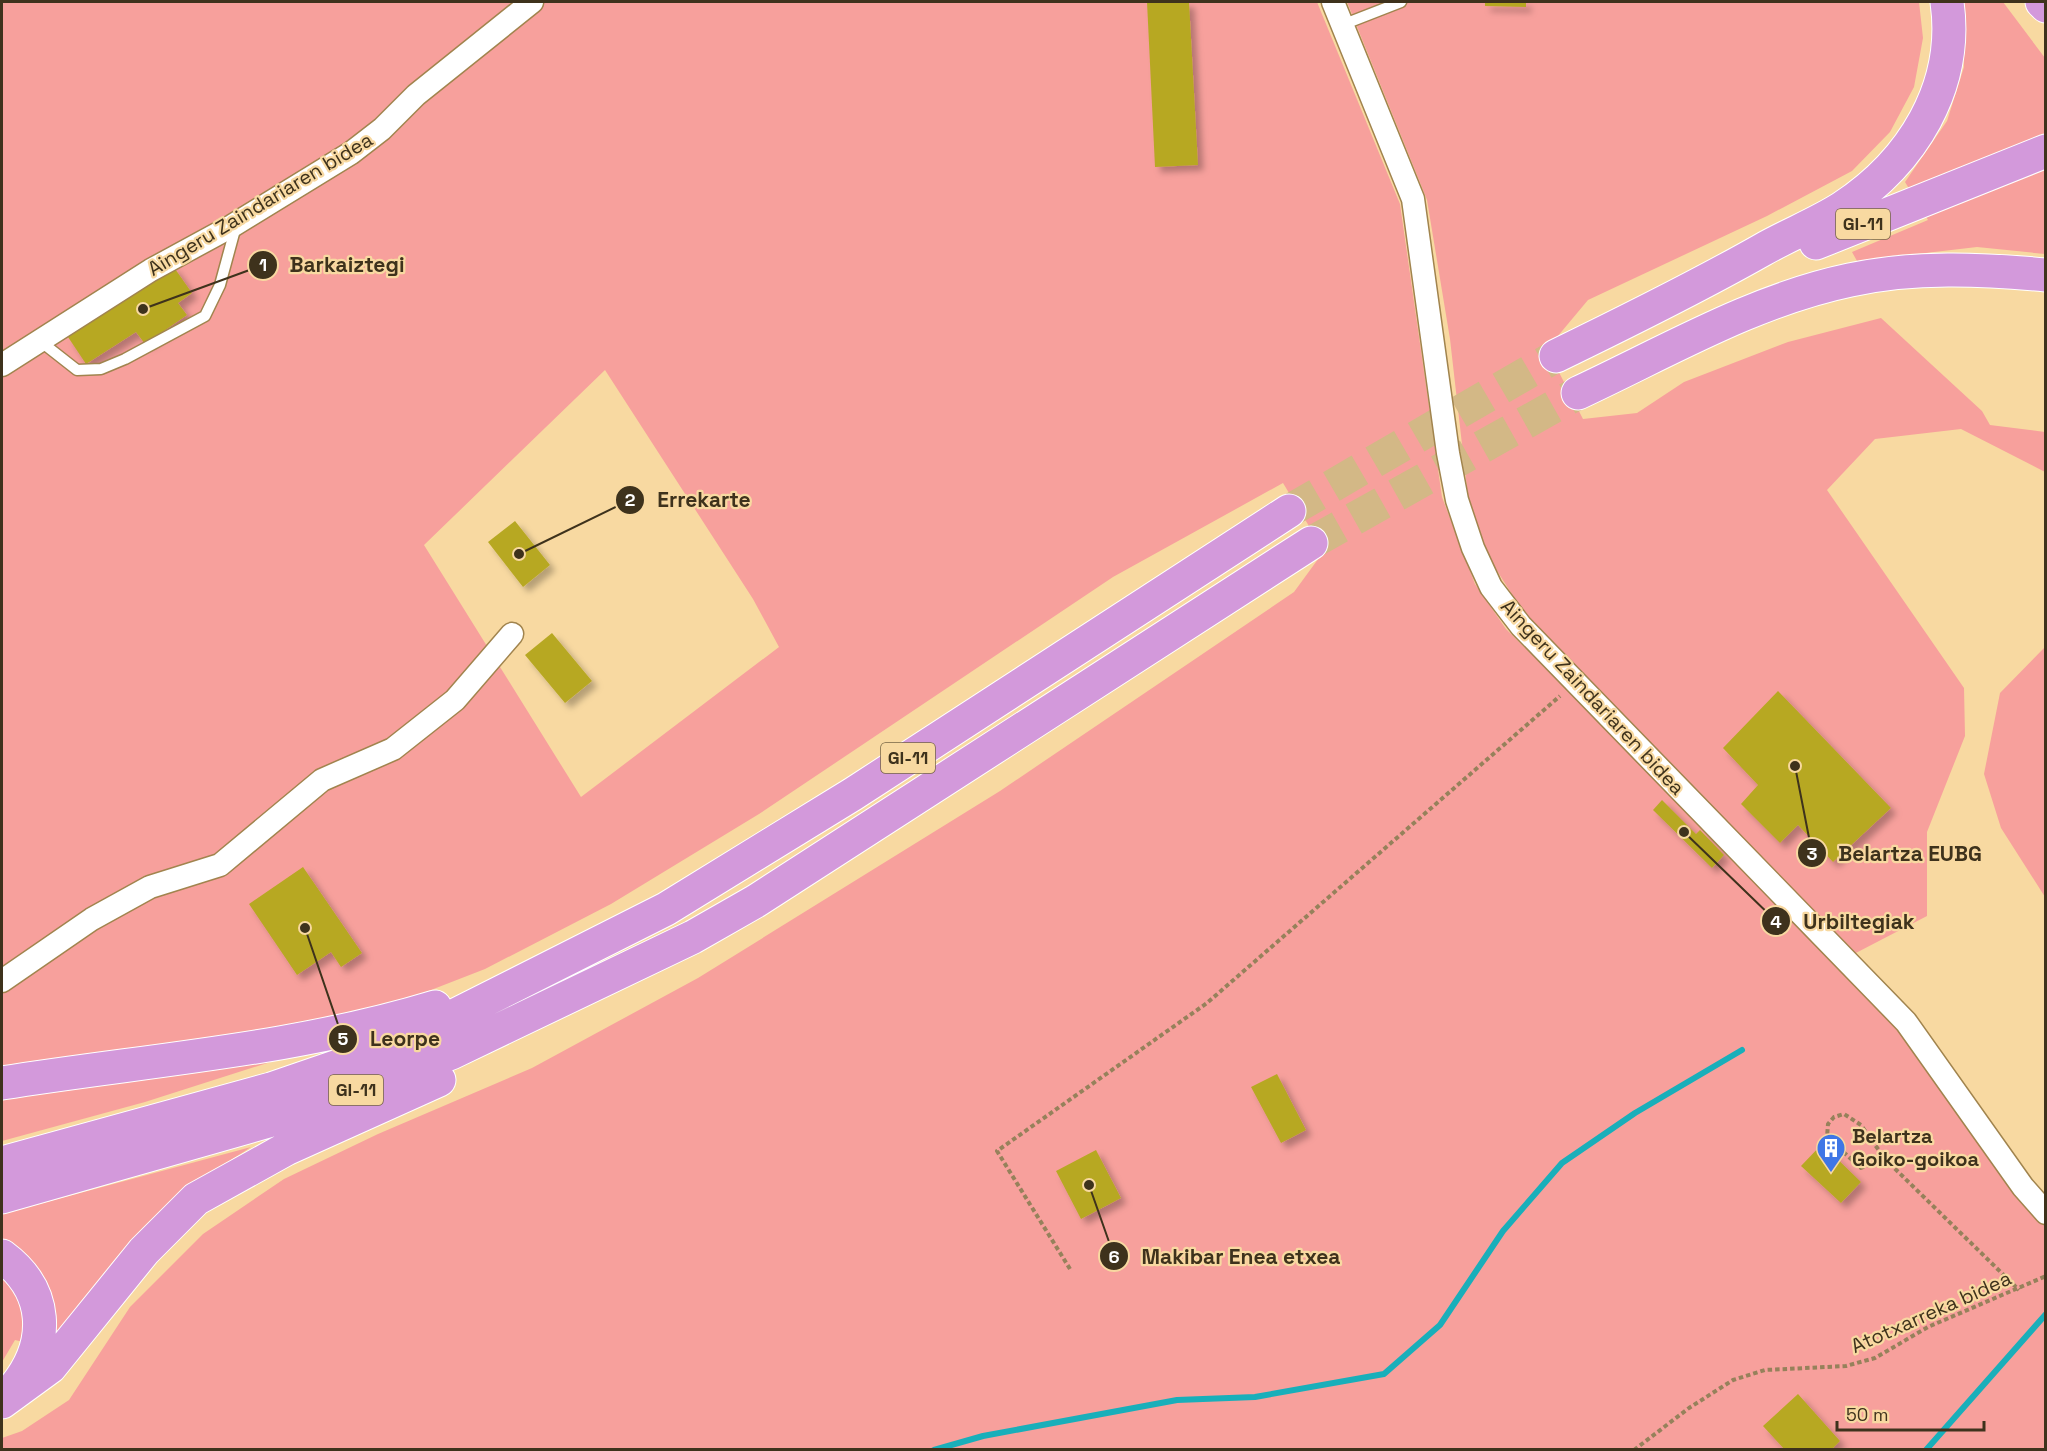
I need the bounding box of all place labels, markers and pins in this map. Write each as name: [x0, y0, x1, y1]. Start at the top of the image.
callout: Barkaiztegi: [248, 245, 417, 284]
callout: Errekarte: [615, 480, 763, 519]
callout: Belartza EUBG: [1797, 834, 1994, 873]
callout: Urbiltegiak: [1761, 902, 1926, 941]
callout: Leorpe: [328, 1019, 452, 1058]
place label: Belartza Goiko-goikoa: [1852, 1123, 1980, 1172]
building icon: Belartza Goiko-goikoa: [1815, 1132, 1847, 1174]
callout: Makibar Enea etxea: [1099, 1237, 1352, 1276]

